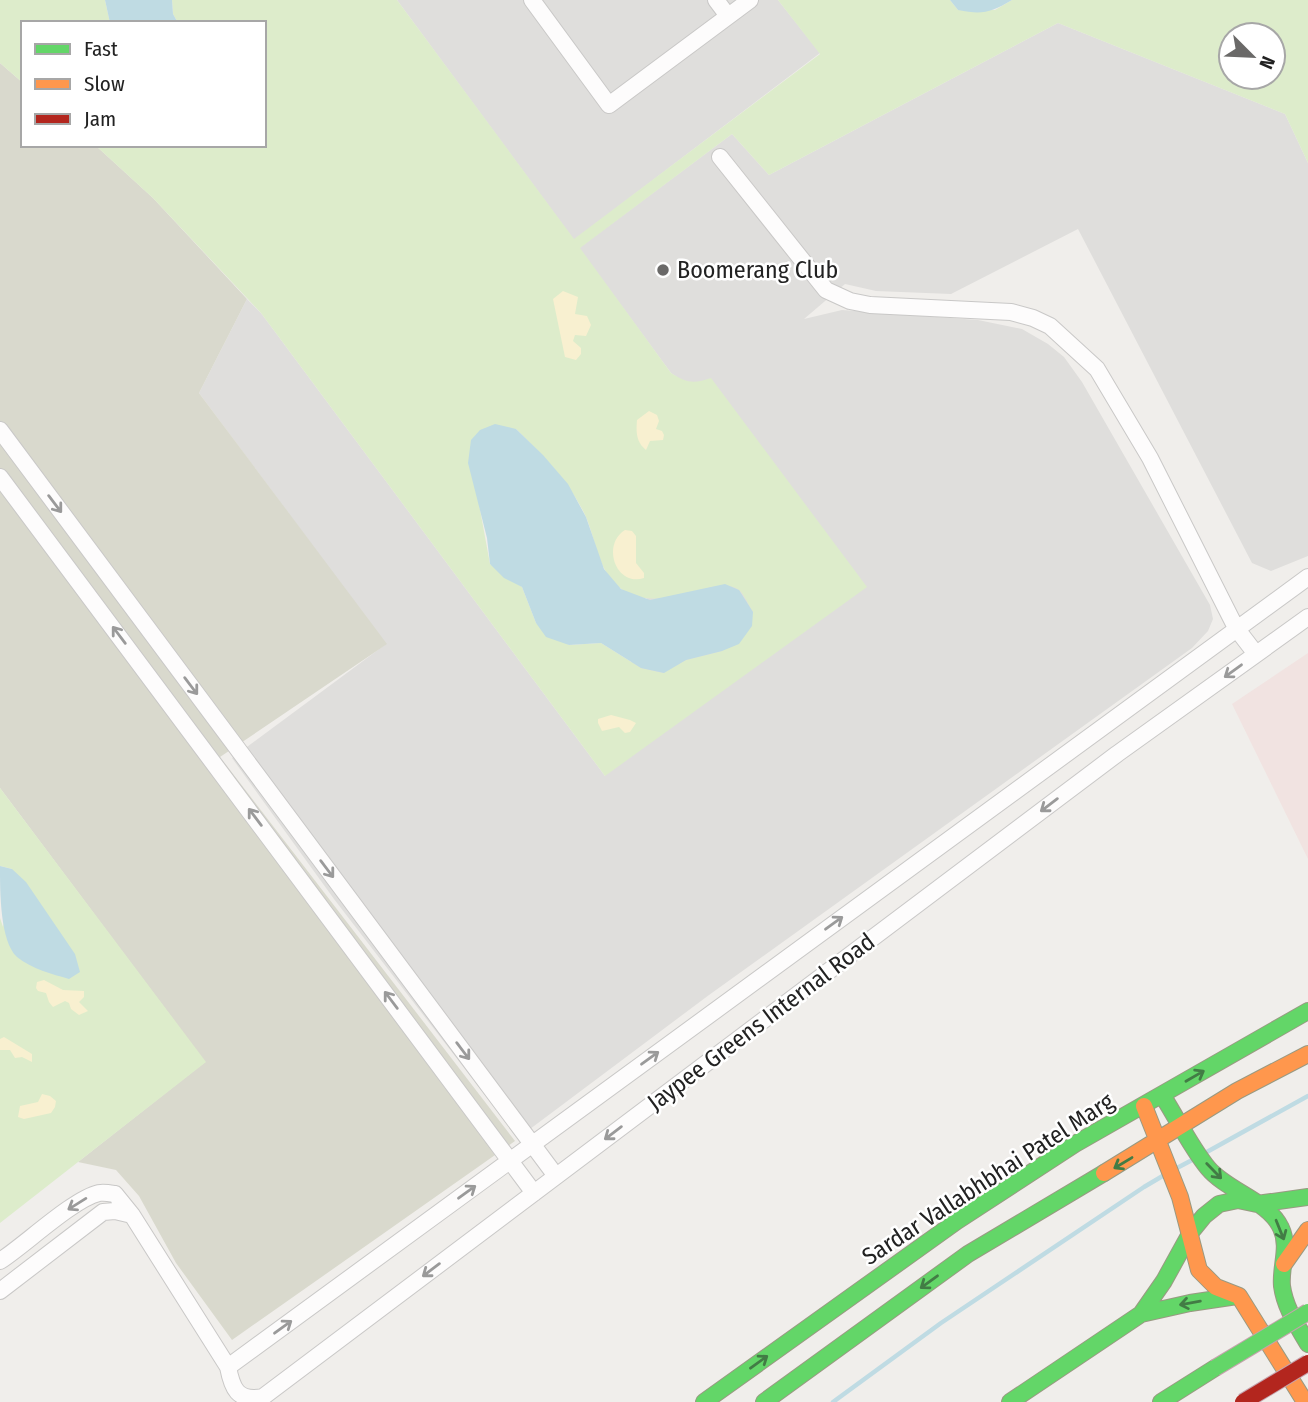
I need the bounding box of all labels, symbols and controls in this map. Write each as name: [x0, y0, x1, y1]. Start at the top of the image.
legend: [21, 21, 266, 147]
north arrow: [1217, 21, 1287, 91]
text: Fast: [84, 36, 118, 62]
text: N: [1254, 53, 1280, 73]
text: Slow: [84, 71, 125, 97]
text: Jam: [84, 106, 116, 132]
place label: Boomerang Club: [677, 256, 838, 284]
marker: Boomerang Club: [655, 262, 671, 278]
one-way arrow: [48, 494, 63, 513]
one-way arrow: [112, 626, 127, 645]
one-way arrow: [1224, 664, 1243, 678]
one-way arrow: [184, 677, 199, 695]
one-way arrow: [1040, 798, 1059, 812]
one-way arrow: [248, 808, 263, 827]
one-way arrow: [320, 859, 335, 878]
one-way arrow: [824, 916, 843, 931]
street label: Jaypee Greens Internal Road: [642, 927, 880, 1117]
one-way arrow: [383, 991, 398, 1010]
one-way arrow: [456, 1041, 471, 1060]
one-way arrow: [640, 1050, 659, 1065]
one-way arrow: [1184, 1069, 1204, 1083]
street label: Sardar Vallabhbhai Patel Marg: [857, 1087, 1119, 1271]
one-way arrow: [604, 1126, 622, 1141]
one-way arrow: [1113, 1156, 1133, 1170]
one-way arrow: [1205, 1163, 1222, 1180]
one-way arrow: [457, 1185, 476, 1200]
one-way arrow: [68, 1197, 87, 1212]
one-way arrow: [1275, 1219, 1288, 1240]
one-way arrow: [422, 1263, 441, 1278]
one-way arrow: [920, 1275, 939, 1289]
one-way arrow: [1179, 1297, 1202, 1310]
one-way arrow: [273, 1320, 292, 1334]
one-way arrow: [749, 1355, 768, 1369]

